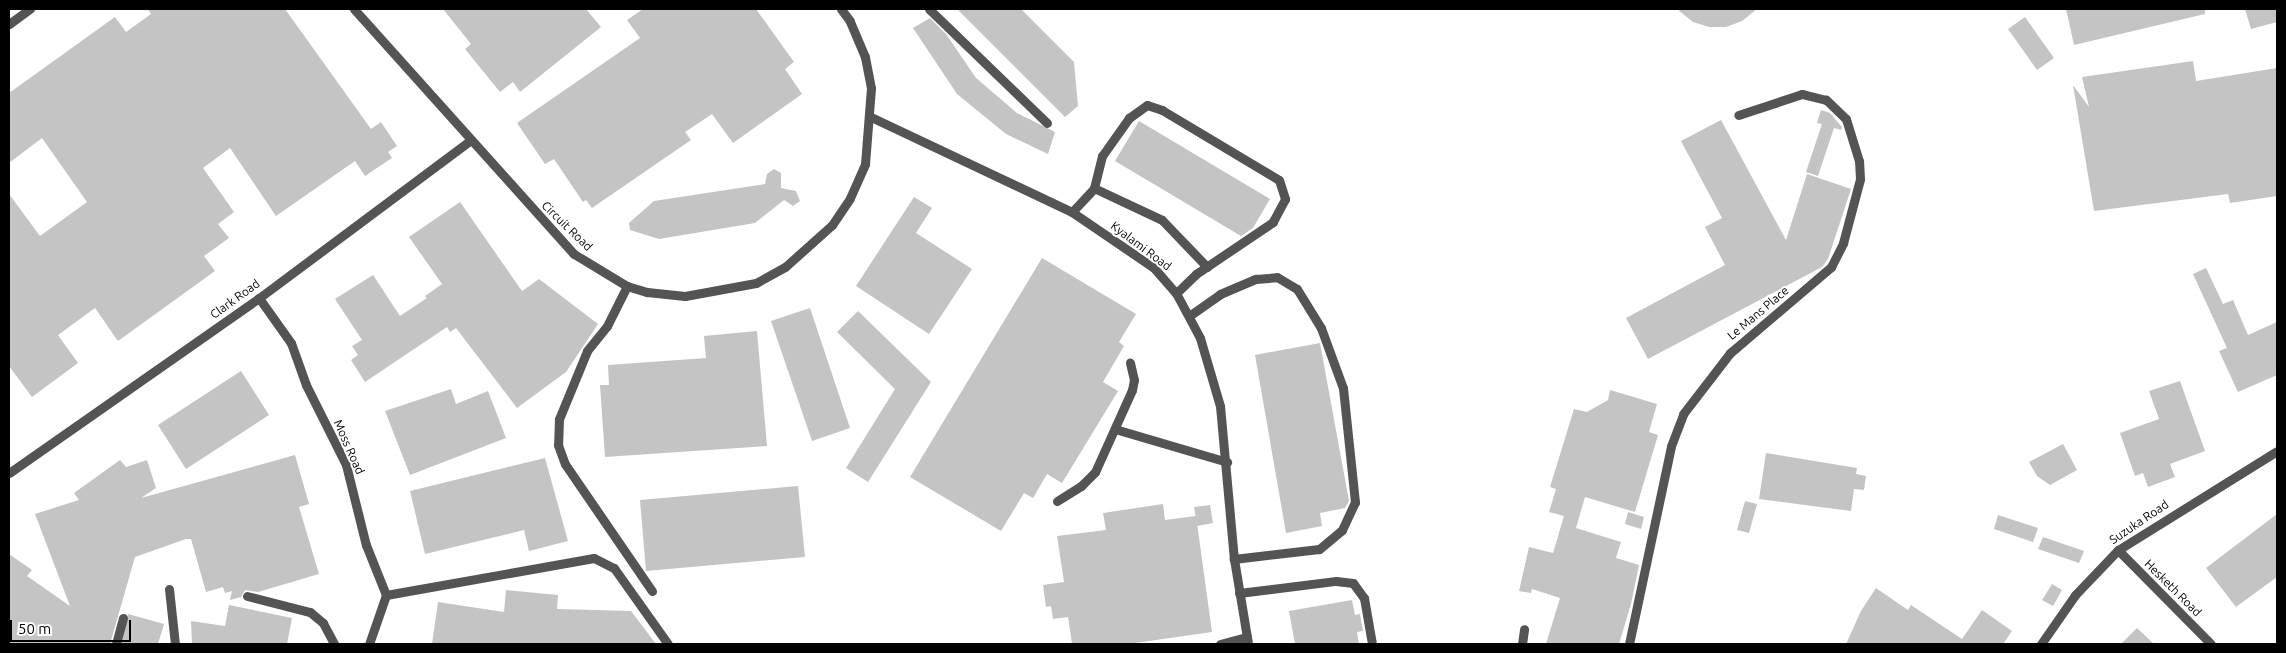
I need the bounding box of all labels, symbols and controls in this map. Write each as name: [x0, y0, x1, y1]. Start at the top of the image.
street label: Circuit Road: [539, 198, 595, 254]
street label: Kyalami Road: [1108, 219, 1174, 273]
street label: Clark Road: [207, 276, 263, 322]
street label: Le Mans Place: [1724, 283, 1792, 343]
street label: Moss Road: [331, 417, 367, 477]
street label: Suzuka Road: [2107, 497, 2171, 547]
street label: Hesketh Road: [2142, 557, 2204, 619]
scale bar: [12, 610, 134, 642]
text: 50 m: [18, 620, 51, 637]

